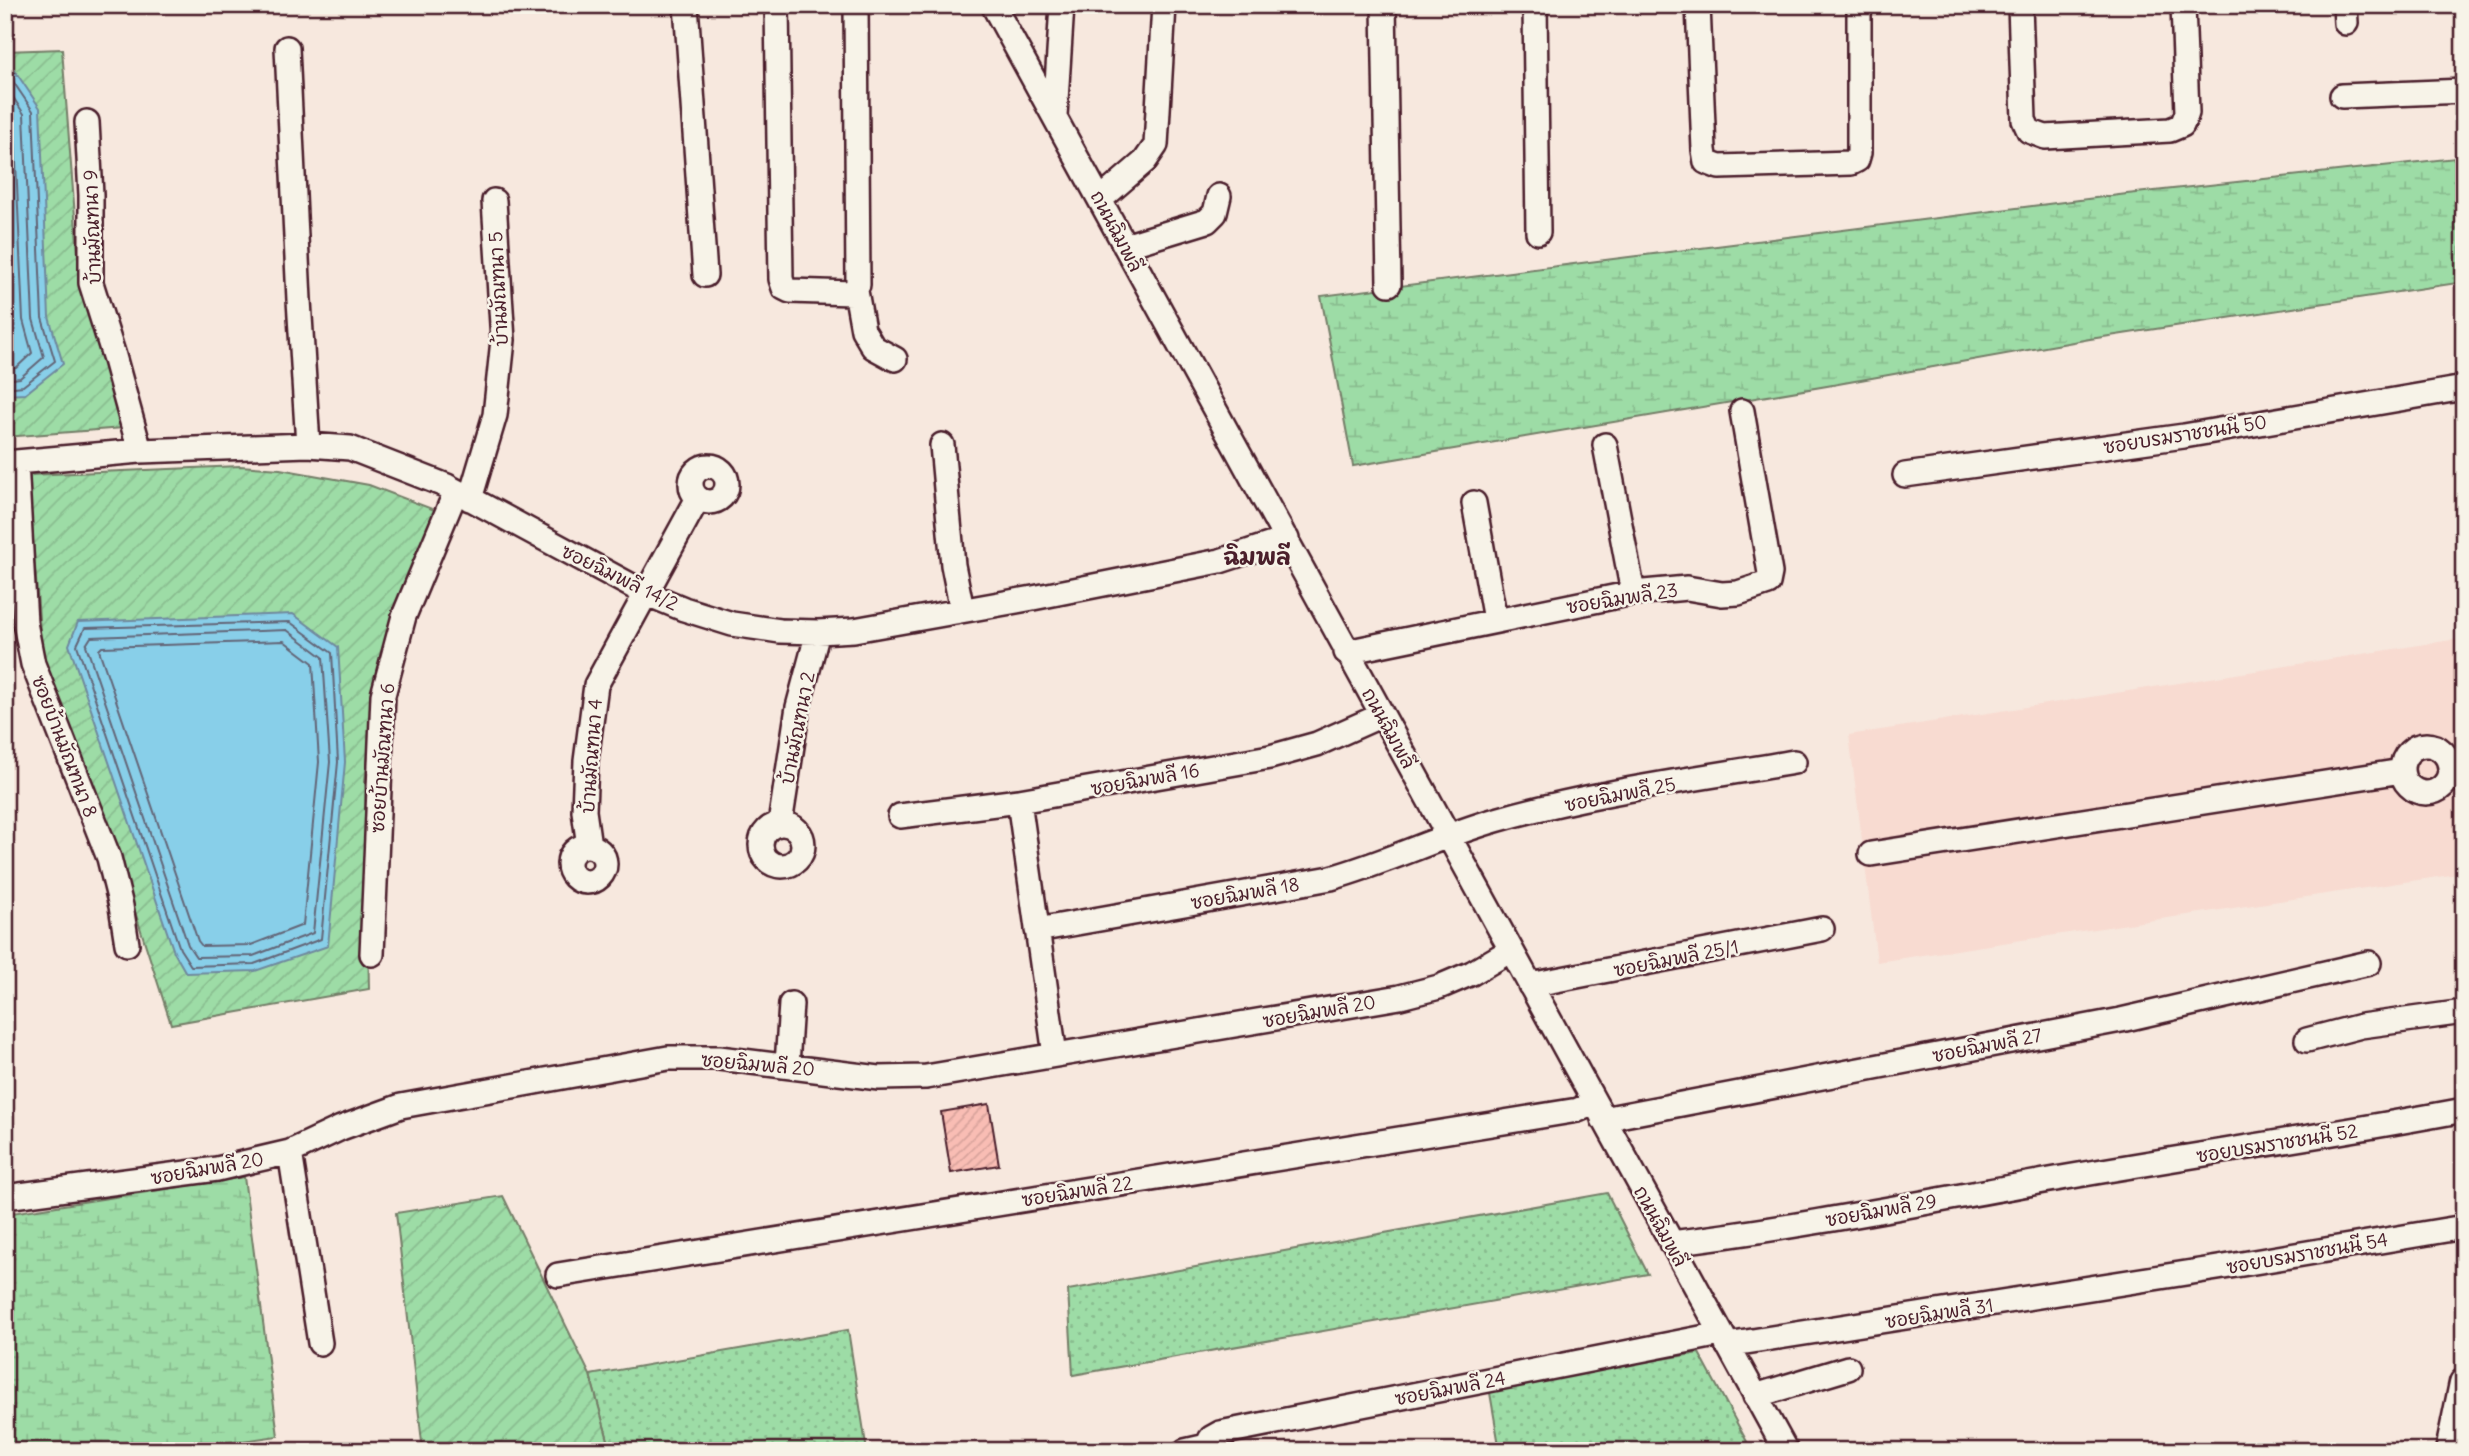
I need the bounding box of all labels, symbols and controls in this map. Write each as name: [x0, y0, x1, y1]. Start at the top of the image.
street label: บ้านมัณฑนา 9: [78, 169, 106, 285]
street label: ถนนฉิมพลี: [1086, 186, 1148, 276]
street label: บ้านมัณฑนา 5: [483, 231, 513, 347]
street label: ซอยบรมราชชนนี 50: [2102, 409, 2268, 459]
street label: ซอยฉิมพลี 14/2: [558, 538, 682, 616]
district label: ฉิมพลี: [1223, 542, 1291, 571]
street label: ซอยฉิมพลี 23: [1565, 577, 1679, 619]
street label: บ้านมัณฑนา 2: [774, 670, 820, 786]
street label: ซอยบ้านมัณฑนา 8: [27, 672, 103, 820]
street label: ซอยบ้านมัณฑนา 6: [365, 682, 399, 834]
street label: ถนนฉิมพลี: [1357, 683, 1421, 773]
street label: บ้านมัณฑนา 4: [575, 698, 607, 814]
street label: ซอยฉิมพลี 16: [1089, 758, 1201, 800]
street label: ซอยฉิมพลี 25: [1562, 771, 1678, 817]
street label: ซอยฉิมพลี 18: [1189, 872, 1301, 914]
street label: ซอยฉิมพลี 25/1: [1611, 934, 1741, 982]
street label: ซอยฉิมพลี 20: [1261, 989, 1377, 1033]
street label: ซอยฉิมพลี 27: [1930, 1023, 2044, 1067]
street label: ซอยฉิมพลี 20: [700, 1047, 816, 1081]
street label: ซอยบรมราชชนนี 52: [2195, 1118, 2359, 1168]
street label: ซอยฉิมพลี 20: [149, 1146, 265, 1190]
street label: ซอยฉิมพลี 22: [1020, 1170, 1134, 1212]
street label: ถนนฉิมพลี: [1629, 1181, 1693, 1271]
street label: ซอยฉิมพลี 29: [1823, 1188, 1939, 1232]
street label: ซอยบรมราชชนนี 54: [2224, 1227, 2390, 1279]
street label: ซอยฉิมพลี 31: [1883, 1293, 1995, 1333]
street label: ซอยฉิมพลี 24: [1393, 1365, 1508, 1411]

